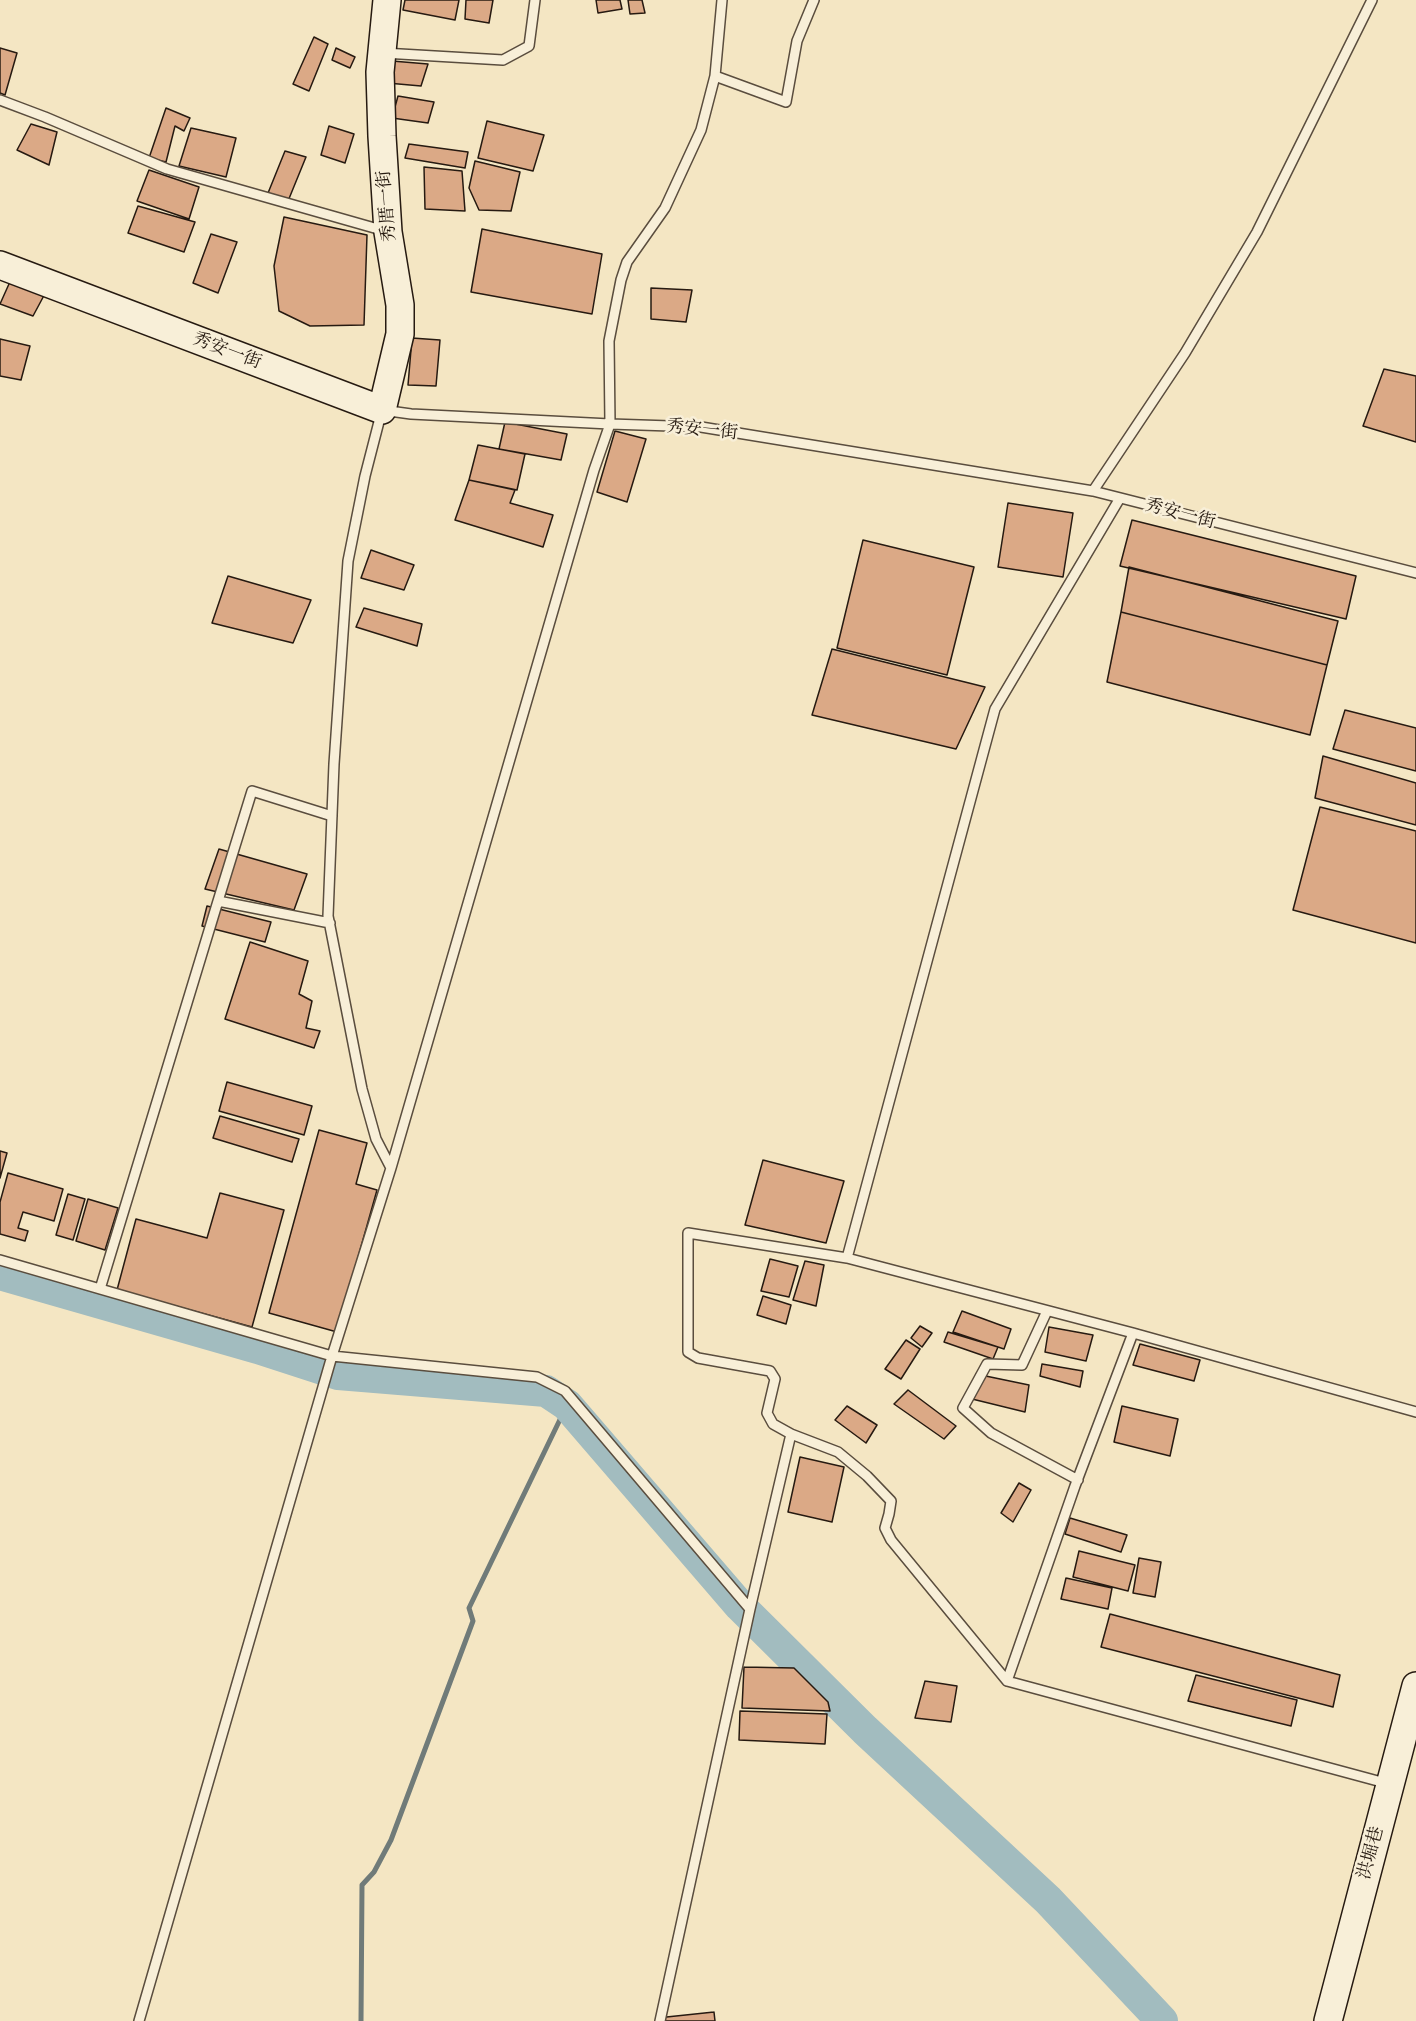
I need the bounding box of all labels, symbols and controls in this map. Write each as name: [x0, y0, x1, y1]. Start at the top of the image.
street label: 秀厝一街: [373, 169, 401, 243]
street label: 秀安一街: [190, 328, 264, 374]
street label: 秀安一街: [665, 415, 739, 445]
street label: 秀安一街: [1142, 494, 1218, 534]
street label: 洪堀巷: [1354, 1824, 1388, 1882]

